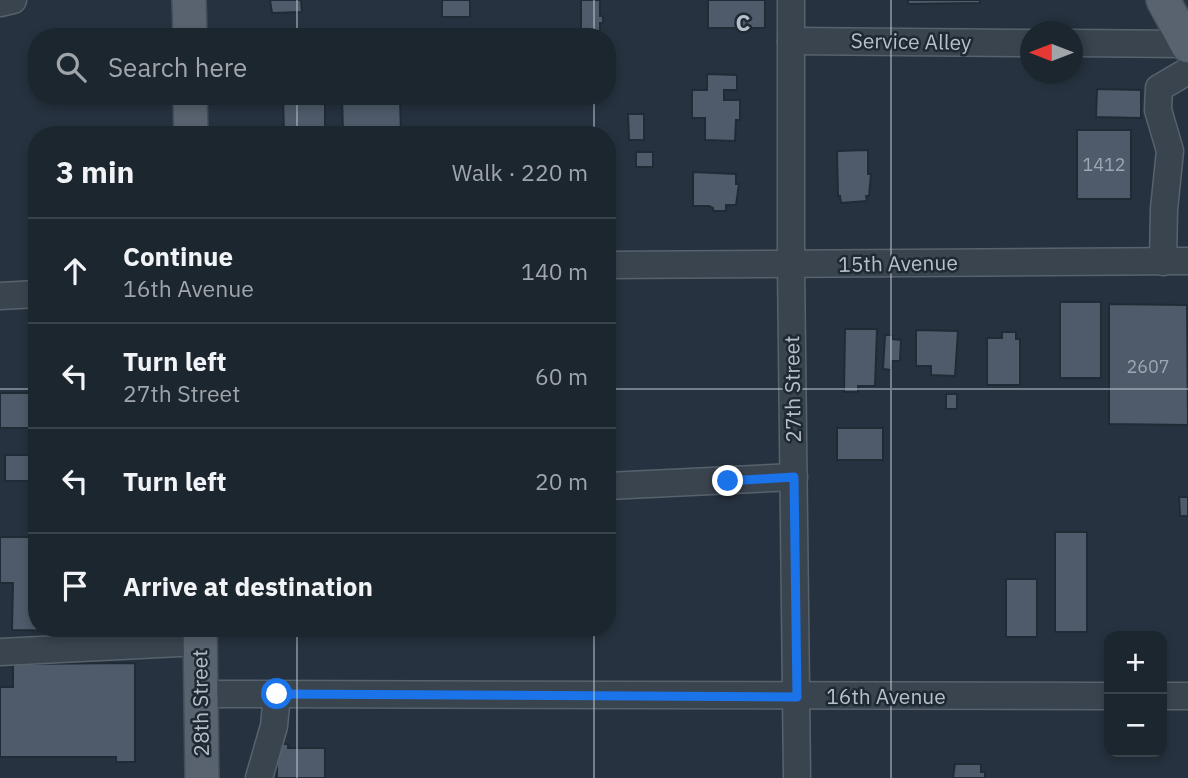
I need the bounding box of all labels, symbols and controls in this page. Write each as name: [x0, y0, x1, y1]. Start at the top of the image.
text: C: [736, 7, 751, 37]
north arrow: [1020, 21, 1083, 84]
street label: Service Alley: [850, 26, 972, 56]
search box: [28, 28, 616, 105]
icon: search: [52, 48, 90, 86]
text: Search here: [108, 50, 247, 84]
text: 3 min: [56, 152, 134, 191]
house number: 1412: [1082, 153, 1126, 176]
text: Walk · 220 m: [452, 157, 588, 187]
text: Continue: [123, 239, 233, 273]
street label: 15th Avenue: [838, 248, 958, 278]
icon: ahead: [56, 252, 94, 290]
text: 140 m: [521, 256, 588, 286]
text: 16th Avenue: [123, 273, 254, 303]
street label: 27th Street: [777, 335, 807, 443]
text: Turn left: [123, 344, 226, 378]
house number: 2607: [1126, 355, 1170, 378]
icon: left: [56, 357, 94, 395]
text: 60 m: [535, 361, 588, 391]
text: 27th Street: [123, 378, 240, 408]
icon: left: [56, 462, 94, 500]
text: Turn left: [123, 464, 226, 498]
route end: [712, 465, 743, 496]
text: 20 m: [535, 466, 588, 496]
icon: arrive: [56, 567, 94, 605]
text: Arrive at destination: [123, 569, 373, 603]
map controls: [1104, 631, 1167, 757]
button: +: [1104, 631, 1167, 694]
street label: 28th Street: [185, 649, 215, 757]
route start: [261, 678, 292, 709]
street label: 16th Avenue: [826, 682, 946, 710]
button: −: [1104, 694, 1167, 757]

